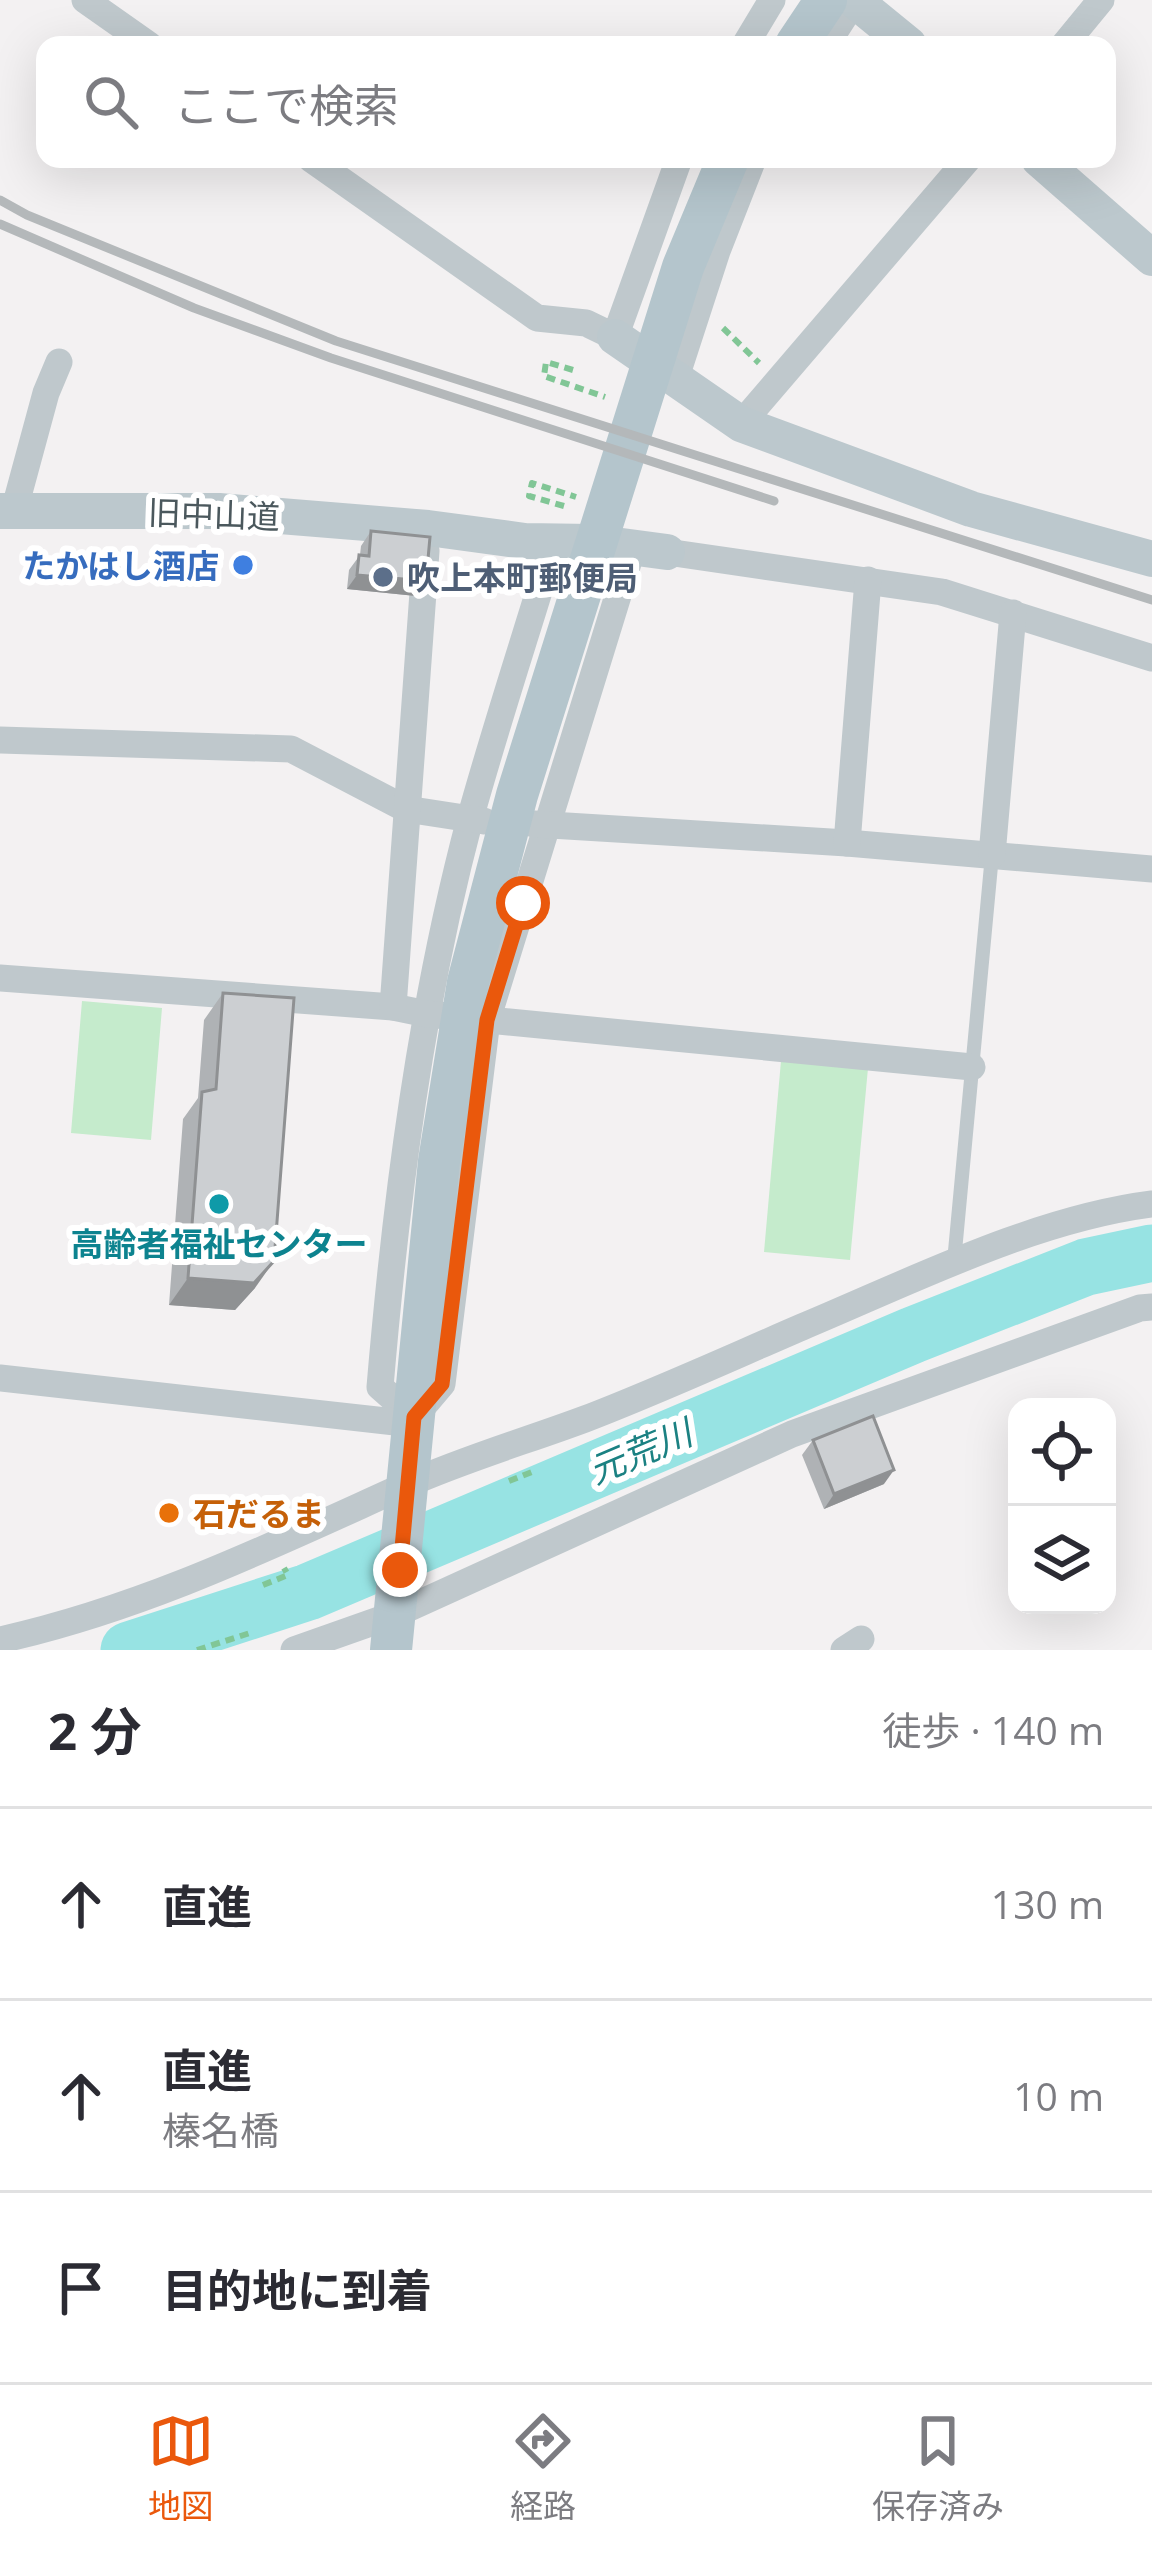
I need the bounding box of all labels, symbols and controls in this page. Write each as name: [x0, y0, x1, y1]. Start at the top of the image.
search box: [36, 36, 1116, 168]
icon: search: [78, 69, 144, 135]
text: ここで検索: [174, 74, 399, 135]
street label: 旧中山道: [147, 489, 281, 539]
place label: たかはし酒店: [22, 543, 219, 588]
marker: たかはし酒店: [230, 552, 256, 578]
place label: 吹上本町郵便局: [407, 555, 638, 600]
marker: 吹上本町郵便局: [370, 564, 396, 590]
route start: [496, 876, 550, 930]
marker: 高齢者福祉センター: [206, 1191, 232, 1217]
place label: 高齢者福祉センター: [71, 1221, 368, 1266]
map controls: [1008, 1398, 1116, 1614]
button: locate: [1008, 1398, 1116, 1506]
water label: 元荒川: [581, 1406, 703, 1495]
place label: 石だるま: [193, 1491, 325, 1536]
marker: 石だるま: [156, 1500, 182, 1526]
button: layers: [1008, 1506, 1116, 1614]
route end: [373, 1543, 427, 1597]
text: 2 分: [48, 1695, 141, 1765]
text: 徒歩 · 140 m: [882, 1703, 1104, 1756]
icon: ahead: [48, 1871, 114, 1937]
text: 直進: [162, 1875, 252, 1936]
text: 130 m: [991, 1877, 1104, 1930]
text: 直進: [162, 2039, 252, 2100]
icon: ahead: [48, 2063, 114, 2129]
text: 10 m: [1013, 2069, 1104, 2122]
text: 榛名橋: [162, 2103, 279, 2156]
icon: arrive: [48, 2255, 114, 2321]
text: 目的地に到着: [162, 2259, 432, 2320]
tab: 地図: [148, 2408, 214, 2528]
tab: 経路: [510, 2408, 576, 2528]
tab: 保存済み: [872, 2408, 1004, 2528]

